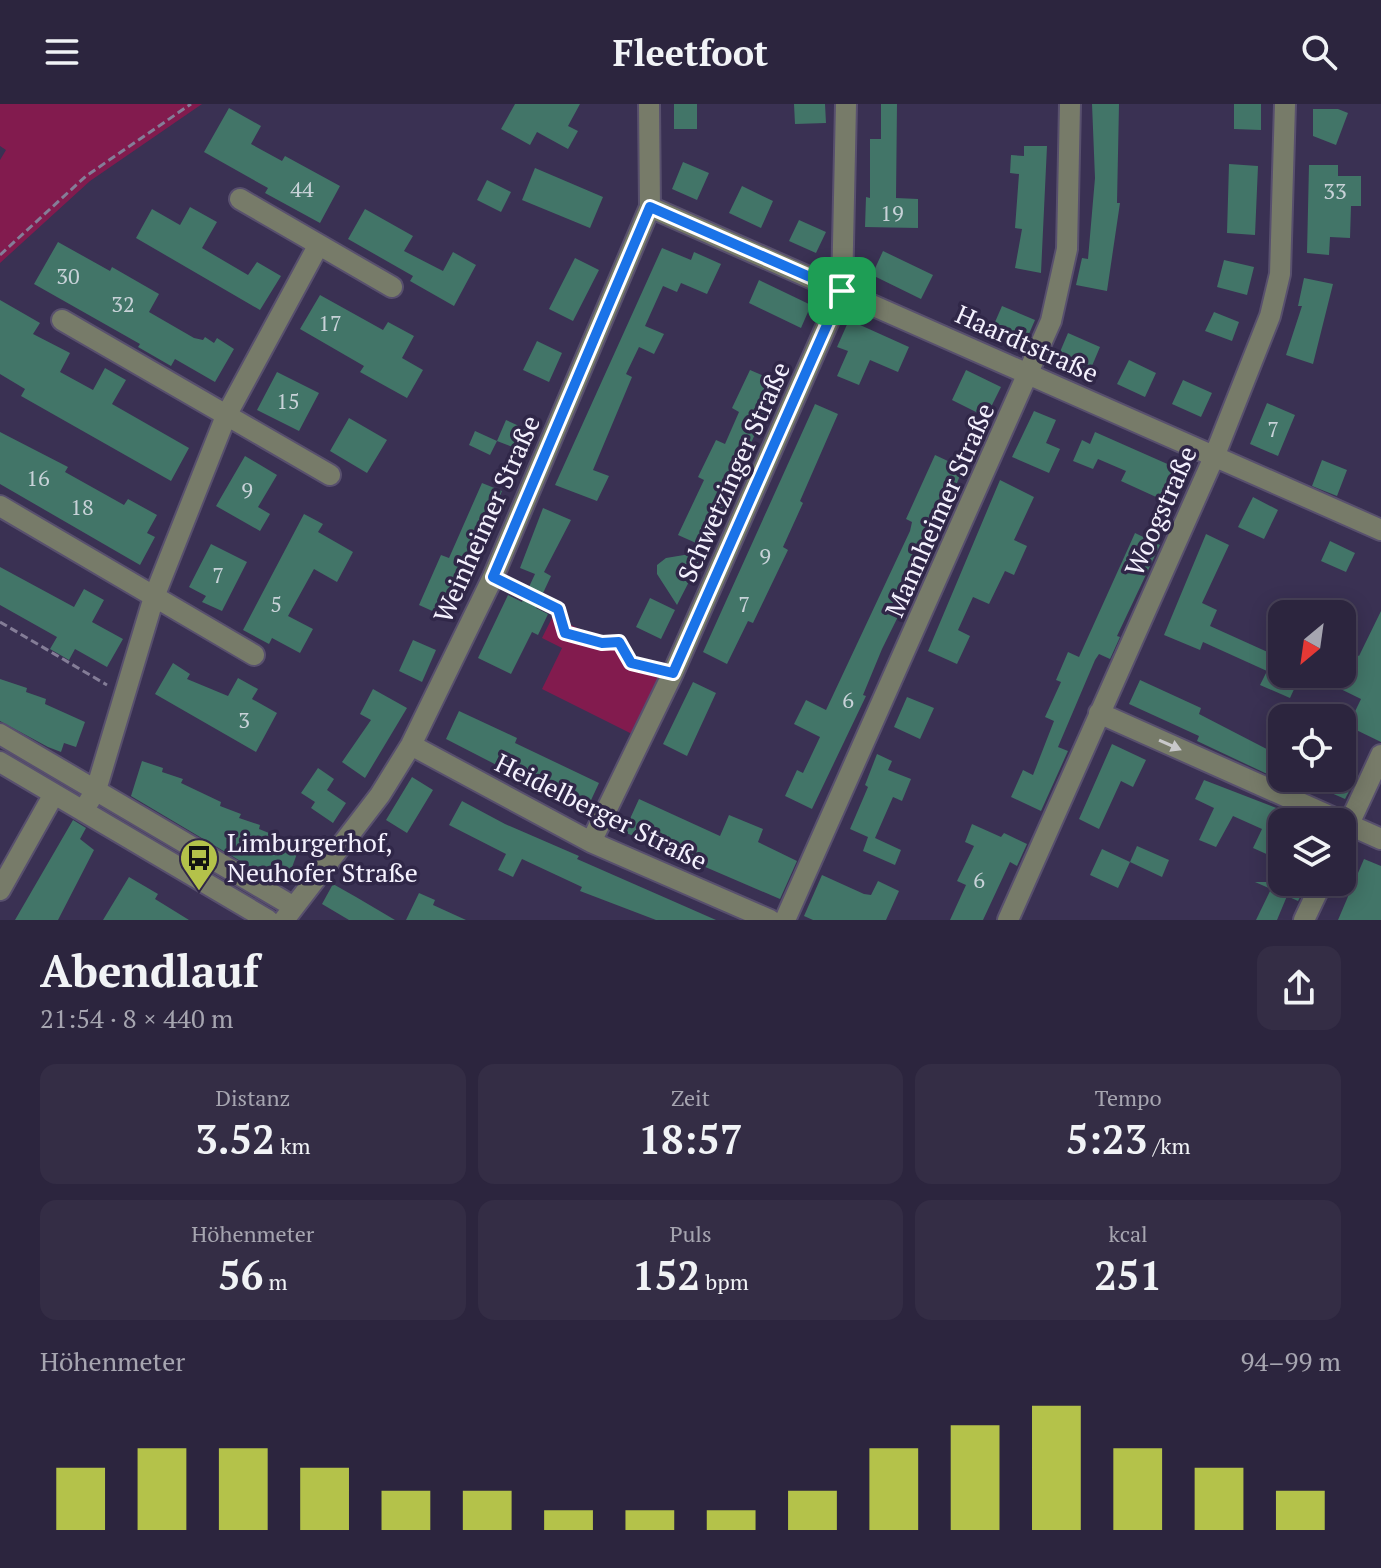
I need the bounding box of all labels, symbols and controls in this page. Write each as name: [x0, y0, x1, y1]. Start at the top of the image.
text: Fleetfoot: [613, 29, 768, 76]
icon: menu: [40, 30, 84, 74]
icon: search: [1297, 30, 1341, 74]
house number: 44: [290, 174, 314, 203]
house number: 33: [1323, 176, 1347, 205]
house number: 19: [880, 198, 904, 227]
pin: [808, 257, 876, 325]
house number: 30: [56, 261, 80, 290]
icon: arrive: [820, 269, 864, 313]
house number: 32: [111, 289, 135, 318]
street label: Haardtstraße: [951, 296, 1104, 390]
house number: 17: [318, 308, 342, 337]
street label: Schwetzinger Straße: [669, 356, 797, 587]
house number: 15: [276, 386, 300, 415]
street label: Mannheimer Straße: [877, 397, 1002, 622]
street label: Weinheimer Straße: [425, 410, 547, 628]
house number: 7: [1267, 414, 1279, 443]
street label: Woogstraße: [1116, 440, 1204, 581]
house number: 16: [26, 463, 50, 492]
house number: 9: [241, 475, 253, 504]
house number: 18: [70, 492, 94, 521]
house number: 9: [759, 541, 771, 570]
house number: 7: [212, 560, 224, 589]
house number: 5: [270, 589, 282, 618]
house number: 7: [738, 589, 750, 618]
north arrow: [1268, 600, 1356, 688]
map controls: [1268, 600, 1356, 896]
house number: 6: [842, 685, 854, 714]
button: locate: [1268, 704, 1356, 792]
house number: 3: [238, 705, 250, 734]
one-way arrow: [1158, 738, 1182, 752]
street label: Heidelberger Straße: [490, 745, 713, 877]
button: layers: [1268, 808, 1356, 896]
place label: Limburgerhof, Neuhofer Straße: [227, 825, 418, 889]
bus stop icon: Limburgerhof, Neuhofer Straße: [178, 837, 220, 892]
house number: 6: [973, 865, 985, 894]
text: Abendlauf: [40, 941, 259, 1000]
button: share: [1257, 946, 1341, 1030]
text: 21:54 · 8 × 440 m: [40, 1001, 234, 1035]
text: Distanz: [215, 1083, 290, 1112]
text: Zeit: [671, 1083, 710, 1112]
text: Tempo: [1095, 1083, 1162, 1112]
text: 3.52: [195, 1112, 275, 1165]
text: 18:57: [638, 1112, 743, 1165]
text: 5:23: [1066, 1112, 1147, 1165]
text: km: [275, 1131, 310, 1160]
text: /km: [1147, 1131, 1191, 1160]
text: Höhenmeter: [191, 1219, 314, 1248]
text: Puls: [670, 1219, 711, 1248]
text: kcal: [1109, 1219, 1148, 1248]
text: 56: [218, 1248, 263, 1301]
text: 152: [632, 1248, 700, 1301]
text: 251: [1094, 1248, 1162, 1301]
text: m: [263, 1267, 288, 1296]
text: bpm: [700, 1267, 749, 1296]
text: Höhenmeter: [40, 1344, 185, 1378]
text: 94–99 m: [1241, 1344, 1341, 1378]

